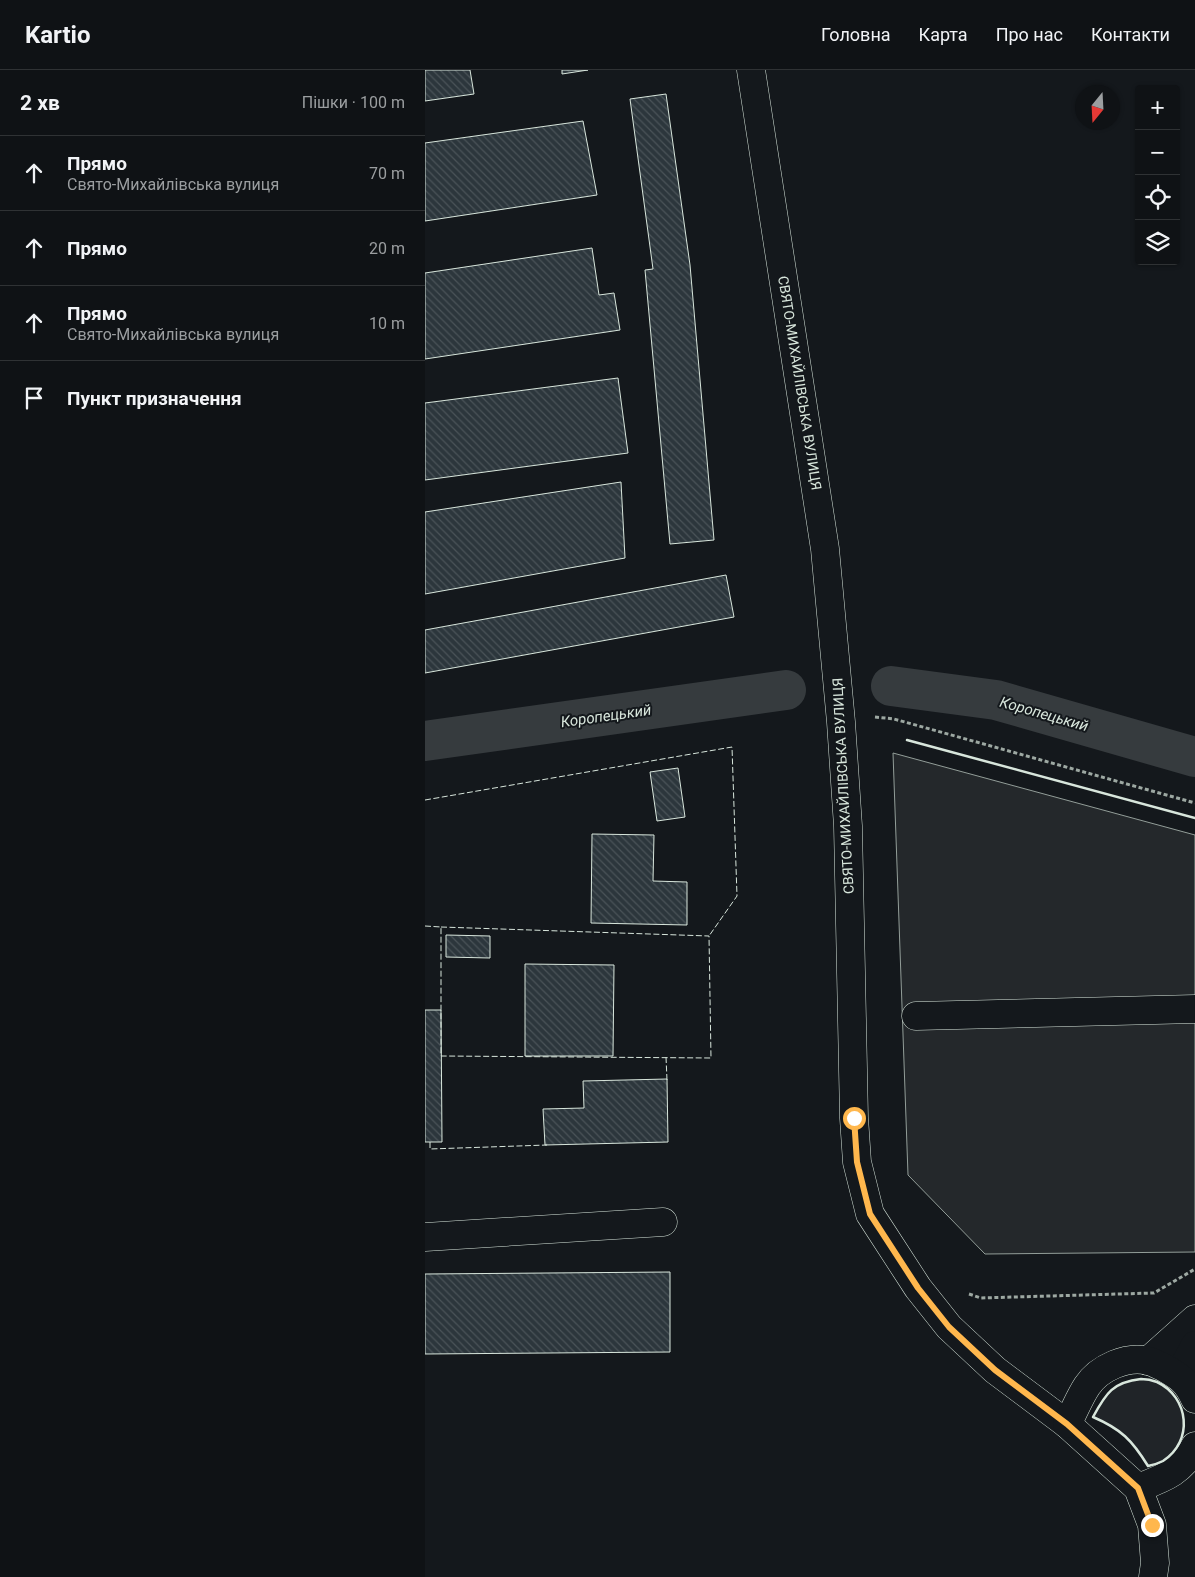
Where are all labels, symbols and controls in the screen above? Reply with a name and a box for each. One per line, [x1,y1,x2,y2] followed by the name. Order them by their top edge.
[25,21,91,49] text: Kartio
[821,24,891,45] text: Головна
[919,24,968,45] text: Карта
[996,24,1063,45] text: Про нас
[1091,24,1170,45] text: Контакти
[1075,85,1120,130] north arrow
[1135,85,1180,265] map controls
[1135,85,1180,130] button: +
[20,91,60,115] text: 2 хв
[302,93,405,112] text: Пішки · 100 m
[1135,130,1180,175] button: −
[67,152,127,175] text: Прямо
[20,159,48,187] icon: ahead
[369,164,405,183] text: 70 m
[67,175,279,194] text: Свято-Михайлівська вулиця
[1135,175,1180,220] button: locate
[1135,220,1180,265] button: layers
[20,234,48,262] icon: ahead
[67,237,127,260] text: Прямо
[369,239,405,258] text: 20 m
[775,275,825,491] street label: СВЯТО-МИХАЙЛІВСЬКА ВУЛИЦЯ
[67,302,127,325] text: Прямо
[20,309,48,337] icon: ahead
[369,314,405,333] text: 10 m
[67,325,279,344] text: Свято-Михайлівська вулиця
[20,384,48,412] icon: arrive
[67,387,242,410] text: Пункт призначення
[829,677,857,895] street label: СВЯТО-МИХАЙЛІВСЬКА ВУЛИЦЯ
[998,693,1090,735] water label: Коропецький
[560,701,652,731] water label: Коропецький
[843,1107,866,1130] route start
[1141,1514,1164,1537] route end

